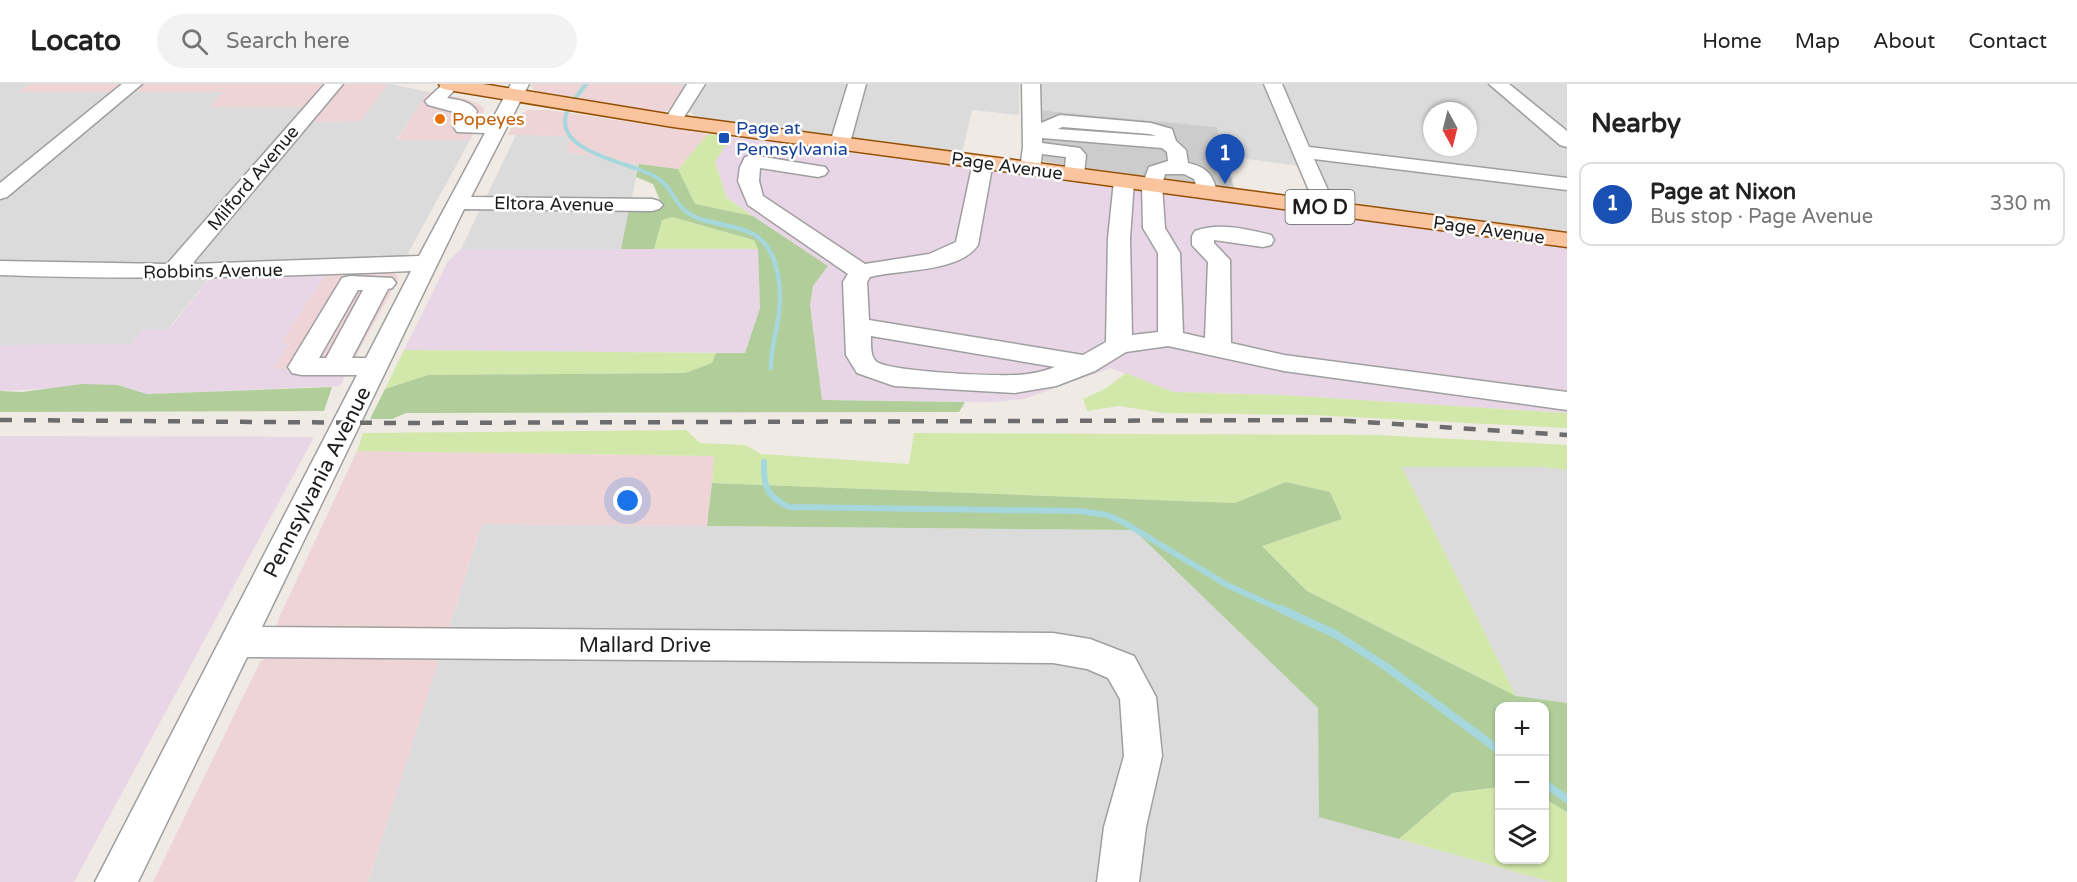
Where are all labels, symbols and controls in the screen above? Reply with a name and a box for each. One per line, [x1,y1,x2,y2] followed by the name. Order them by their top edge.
[157,14,577,68] search box
[30,24,121,58] text: Locato
[178,25,211,58] icon: search
[226,28,350,54] text: Search here
[1702,29,1762,54] text: Home
[1795,29,1840,54] text: Map
[1873,29,1935,54] text: About
[1968,29,2047,54] text: Contact
[1423,102,1477,156] north arrow
[452,108,525,130] place label: Popeyes
[1591,108,1681,139] text: Nearby
[433,112,447,126] marker: Popeyes
[736,117,848,160] place label: Page at Pennsylvania
[203,121,303,235] street label: Milford Avenue
[717,131,731,145] marker: Page at Pennsylvania
[1206,135,1244,184] pin: 1
[950,147,1064,185] street label: Page Avenue
[1650,179,1796,205] text: Page at Nixon
[1286,190,1354,224] road number: MO D
[494,192,614,216] street label: Eltora Avenue
[1606,192,1619,216] text: 1
[1990,192,2051,216] text: 330 m
[1650,205,1873,229] text: Bus stop · Page Avenue
[1432,211,1546,249] street label: Page Avenue
[143,259,283,283] street label: Robbins Avenue
[258,382,377,582] street label: Pennsylvania Avenue
[613,486,642,515] your location
[579,633,711,658] street label: Mallard Drive
[1495,702,1549,864] map controls
[1495,702,1549,756] button: +
[1495,756,1549,810] button: −
[1495,810,1549,864] button: layers

